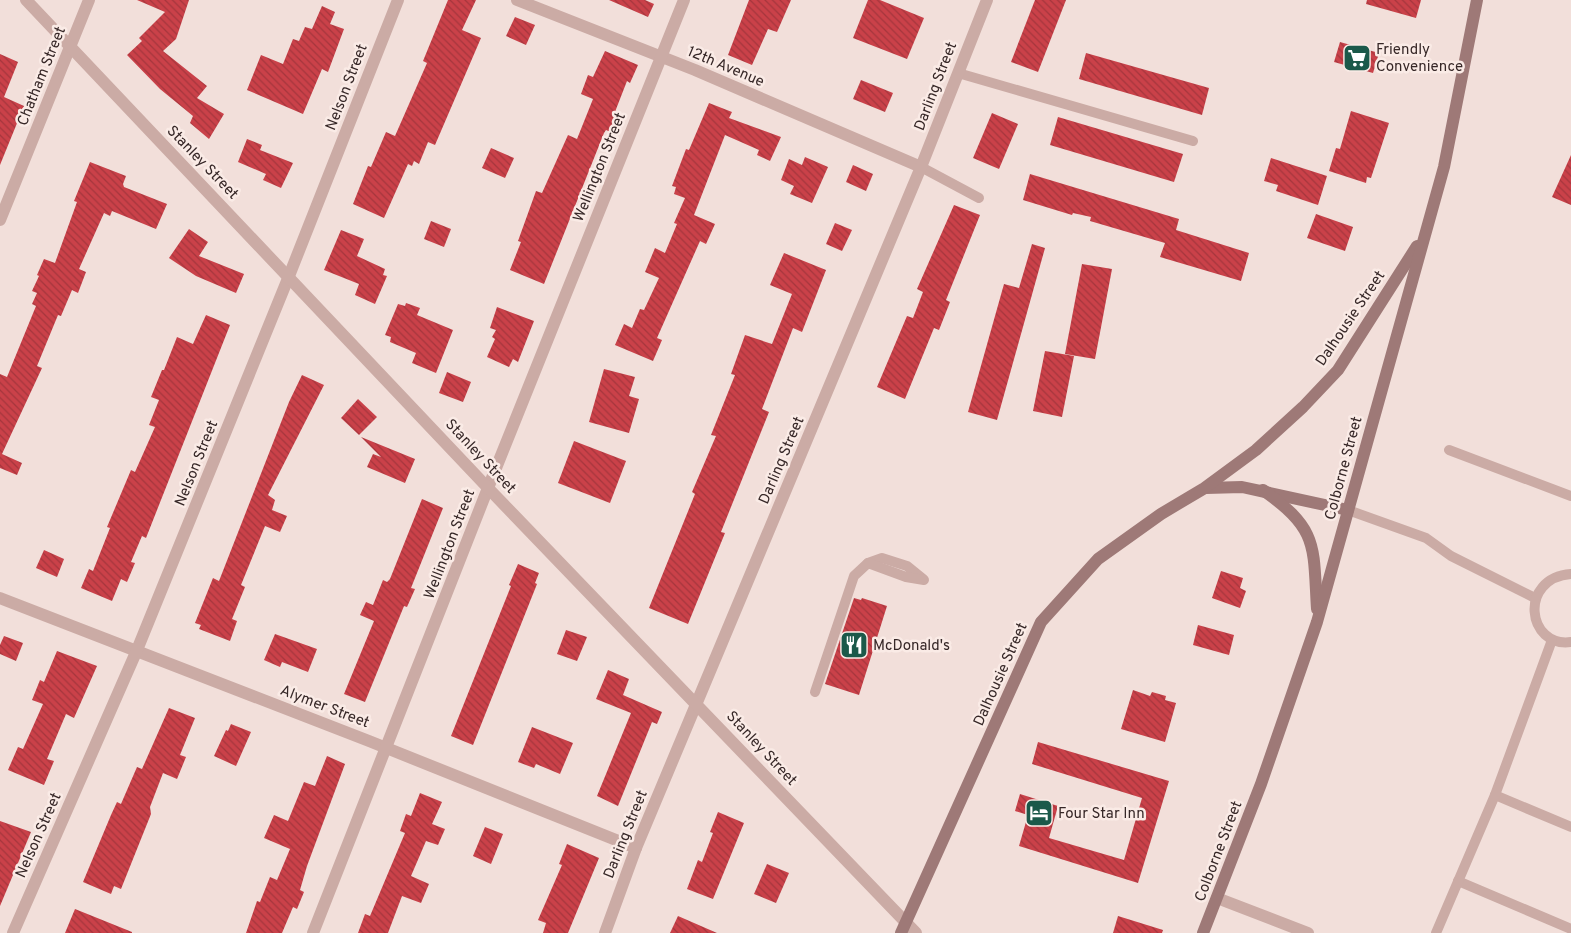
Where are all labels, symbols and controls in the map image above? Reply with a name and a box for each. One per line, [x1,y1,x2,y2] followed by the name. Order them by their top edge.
[14,24,71,129] street label: Chatham Street
[911,39,962,134] street label: Darling Street
[1376,41,1463,77] place label: Friendly Convenience
[322,42,373,133] street label: Nelson Street
[684,43,767,92] street label: 12th Avenue
[1342,43,1372,73] supermarket icon: Friendly Convenience
[570,110,631,225] street label: Wellington Street
[162,122,242,204] street label: Stanley Street
[1312,268,1390,370] street label: Dalhousie Street
[755,414,809,507] street label: Darling Street
[1322,415,1367,522] street label: Colborne Street
[440,416,519,498] street label: Stanley Street
[172,418,223,509] street label: Nelson Street
[421,487,480,602] street label: Wellington Street
[970,620,1033,729] street label: Dalhousie Street
[839,630,869,660] restaurant icon: McDonald's
[873,637,950,656] place label: McDonald's
[277,682,372,733] street label: Alymer Street
[721,708,800,790] street label: Stanley Street
[600,788,653,881] street label: Darling Street
[12,790,67,881] street label: Nelson Street
[1024,798,1054,828] hotel icon: Four Star Inn
[1191,798,1247,905] street label: Colborne Street
[1058,805,1145,824] place label: Four Star Inn

